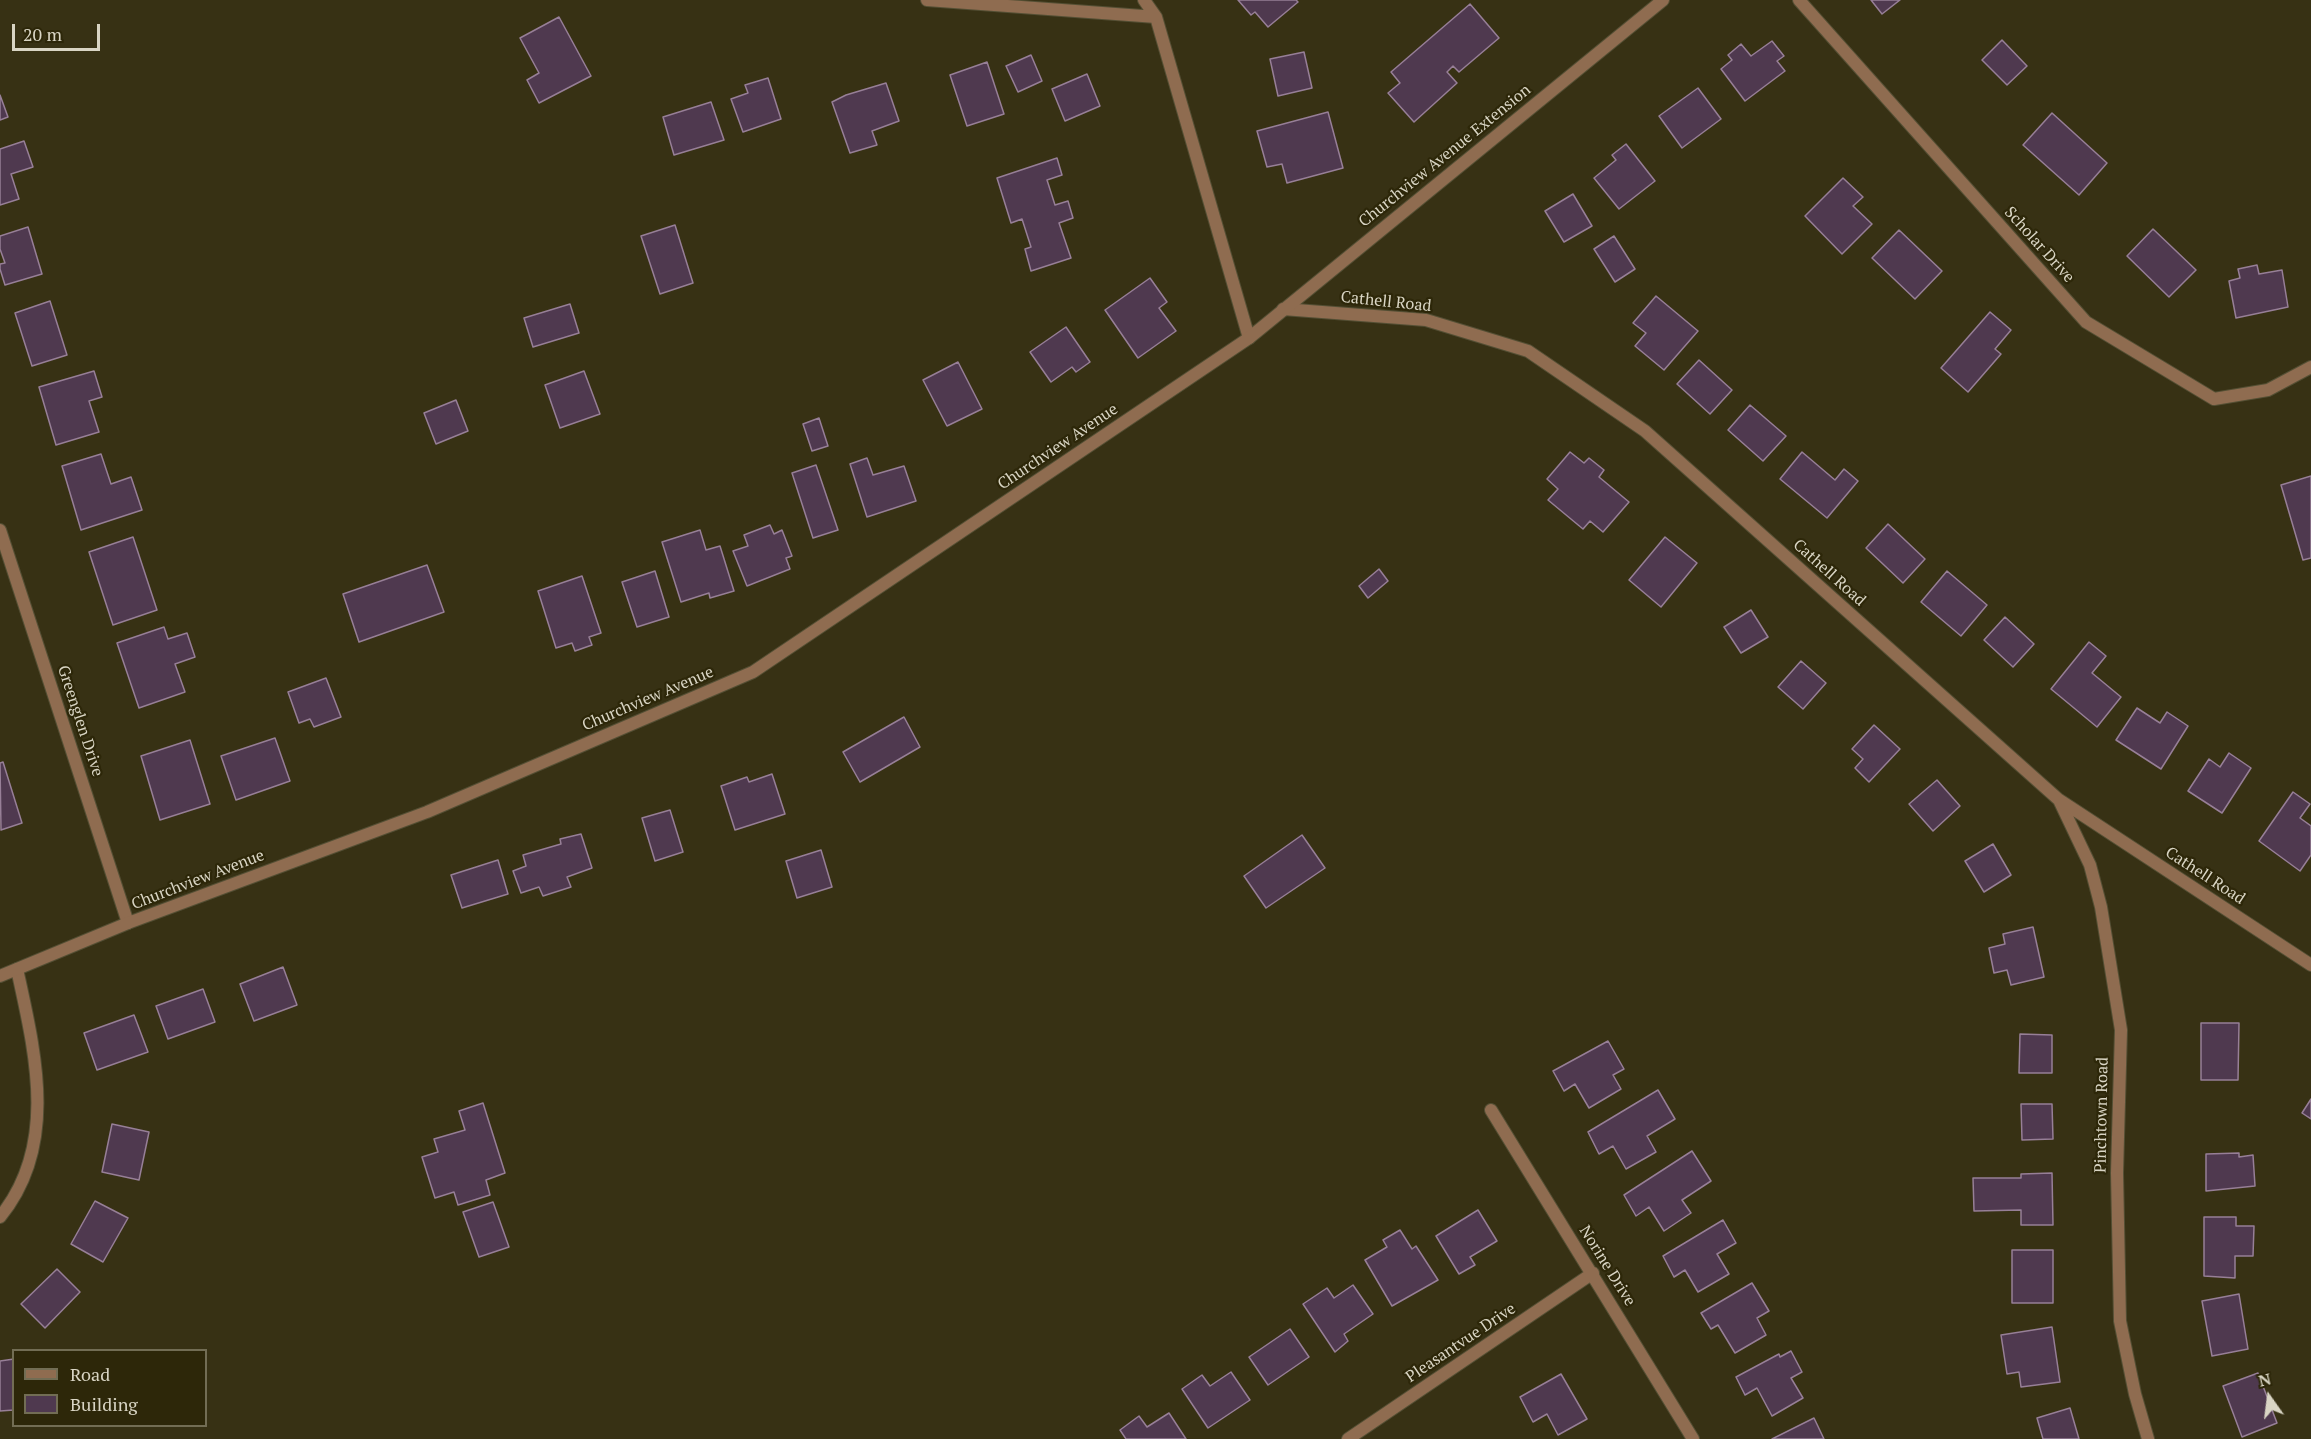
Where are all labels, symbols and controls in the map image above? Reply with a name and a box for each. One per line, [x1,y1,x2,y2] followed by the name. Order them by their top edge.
[15,12,104,50] scale bar
[23,22,62,46] text: 20 m
[1355,81,1535,231] street label: Churchview Avenue Extension
[2000,203,2078,287] street label: Scholar Drive
[1340,288,1432,316] street label: Cathell Road
[994,400,1122,494] street label: Churchview Avenue
[1789,535,1869,611] street label: Cathell Road
[53,663,107,779] street label: Greenglen Drive
[579,663,717,735] street label: Churchview Avenue
[2162,843,2248,909] street label: Cathell Road
[129,846,267,914] street label: Churchview Avenue
[2091,1057,2113,1173] street label: Pinchtown Road
[1575,1222,1639,1310] street label: Norine Drive
[1402,1299,1520,1387] street label: Pleasantvue Drive
[12,1349,207,1427] legend
[70,1362,110,1386] text: Road
[2239,1367,2299,1427] north arrow
[2256,1367,2273,1392] text: N
[70,1392,138,1416] text: Building

